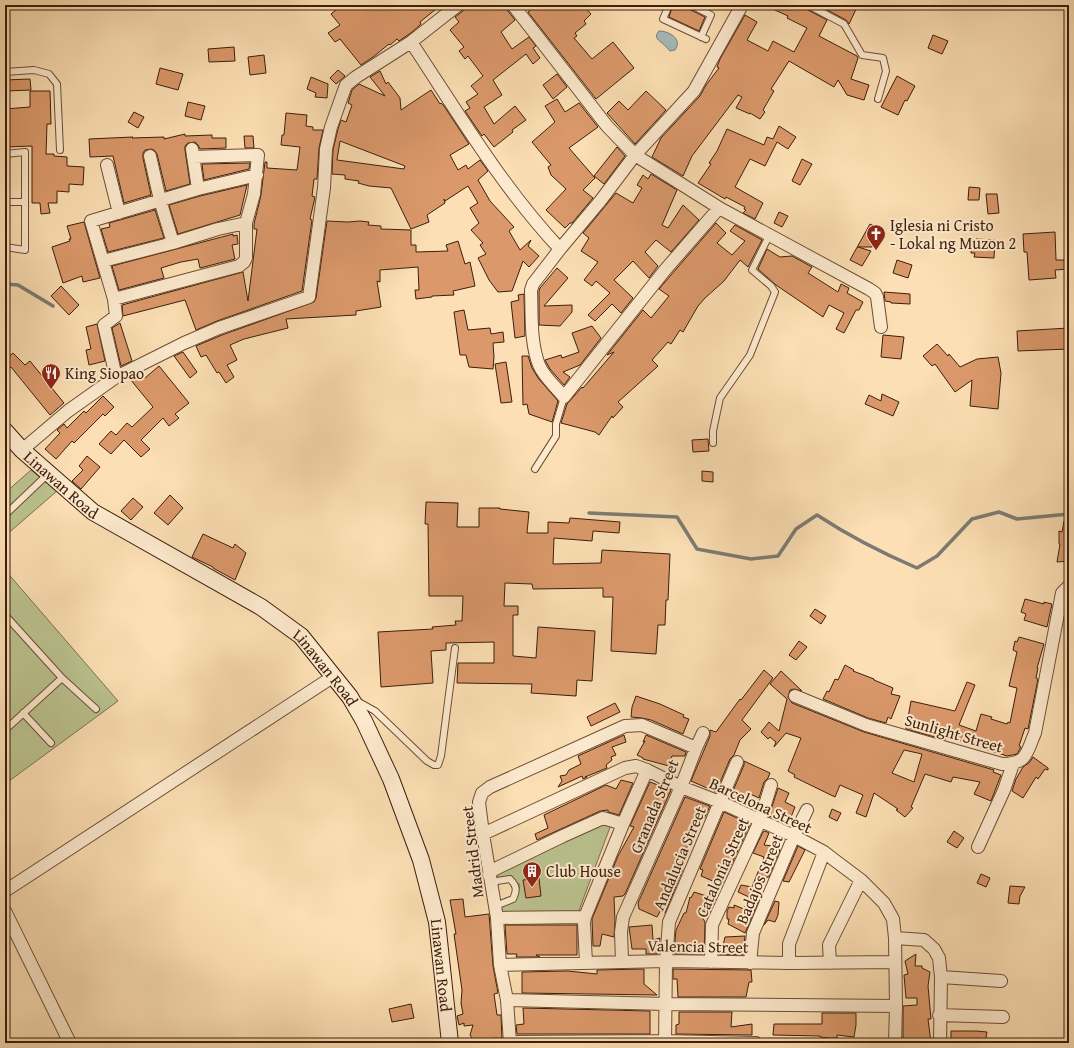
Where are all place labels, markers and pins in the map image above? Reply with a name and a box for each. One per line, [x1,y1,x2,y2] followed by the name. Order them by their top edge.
[890,213,1016,255] place label: Iglesia ni Cristo - Lokal ng Muzon 2
[865,223,887,251] church icon: Iglesia ni Cristo - Lokal ng Muzon 2
[65,361,144,385] place label: King Siopao
[40,362,62,390] restaurant icon: King Siopao
[546,859,621,883] place label: Club House
[521,860,543,888] building icon: Club House

